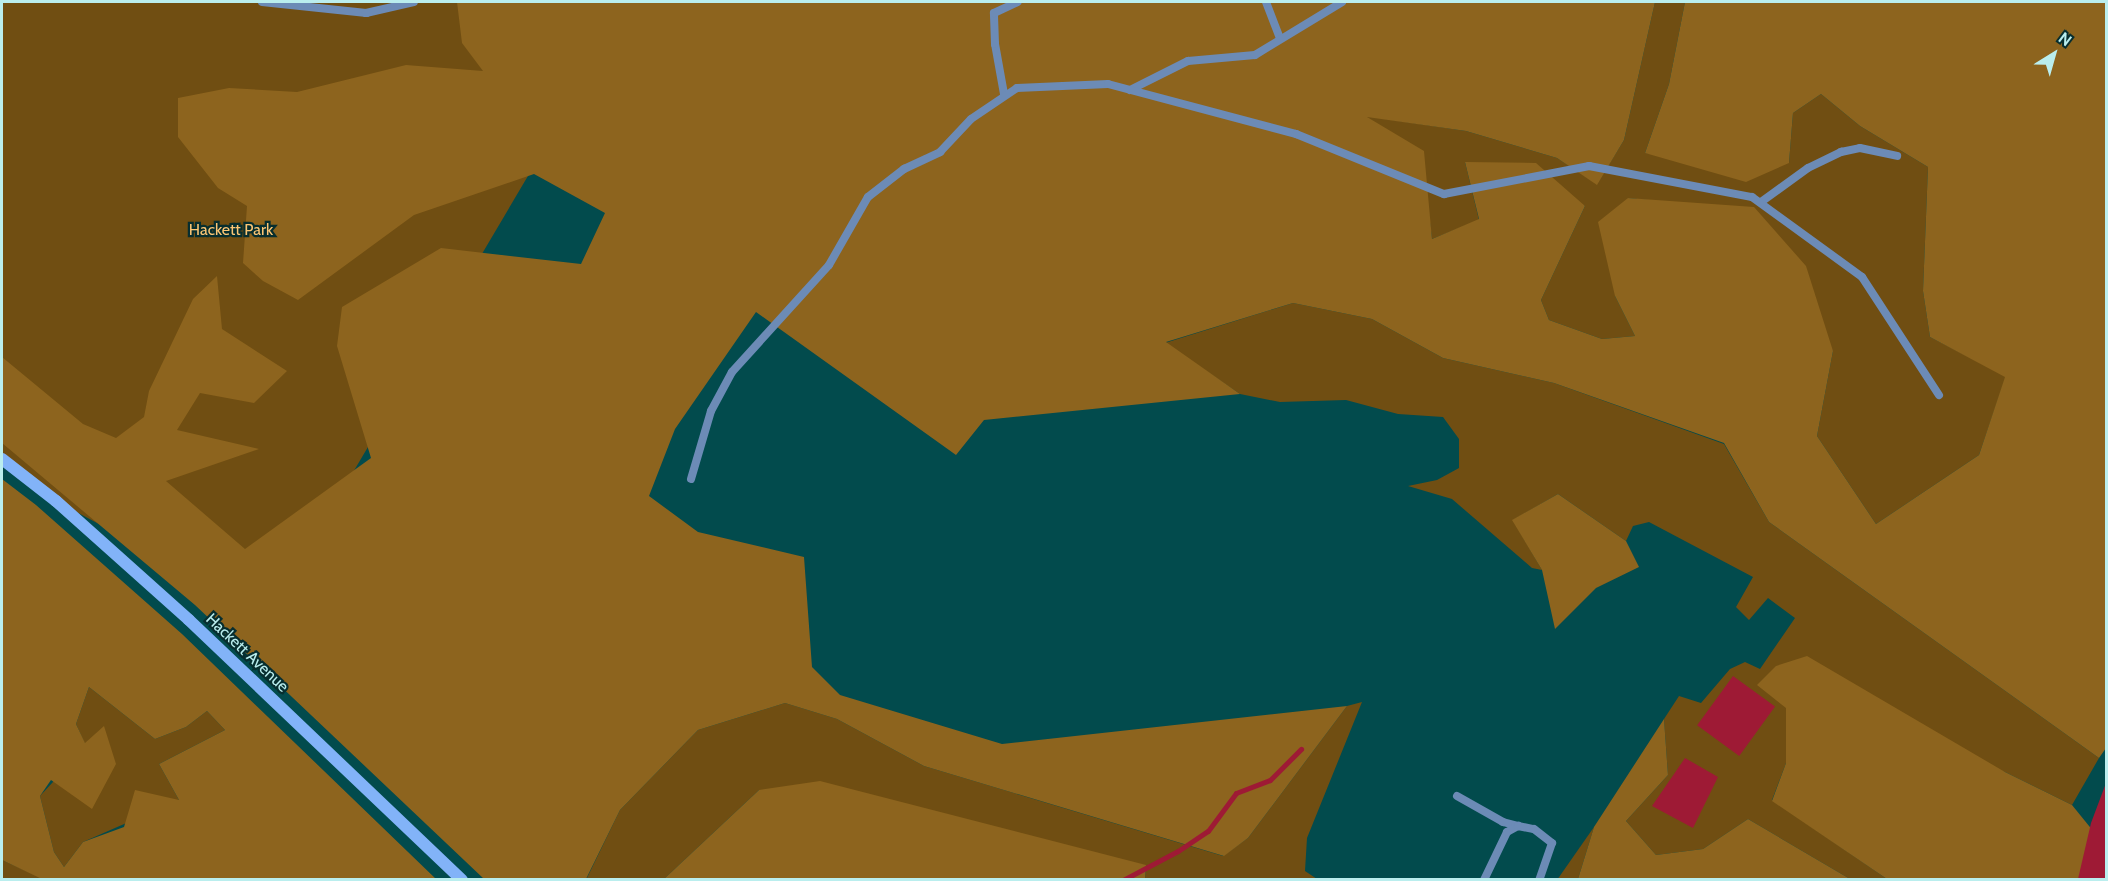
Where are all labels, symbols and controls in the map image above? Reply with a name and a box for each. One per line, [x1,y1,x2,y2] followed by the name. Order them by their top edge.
[2024,24,2084,84] north arrow
[2055,28,2075,50] text: N
[189,220,273,240] park label: Hackett Park
[202,610,292,696] street label: Hackett Avenue

